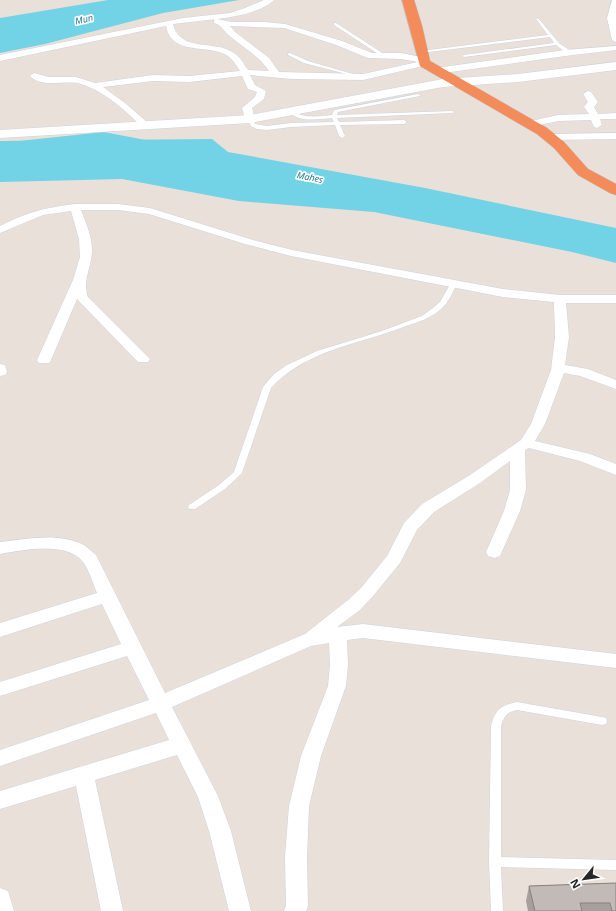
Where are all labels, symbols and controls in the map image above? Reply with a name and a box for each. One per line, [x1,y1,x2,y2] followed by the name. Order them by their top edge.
[74,11,94,27] water label: Mun
[296,168,324,186] water label: Mahes
[564,859,604,899] north arrow
[566,877,584,892] text: N

